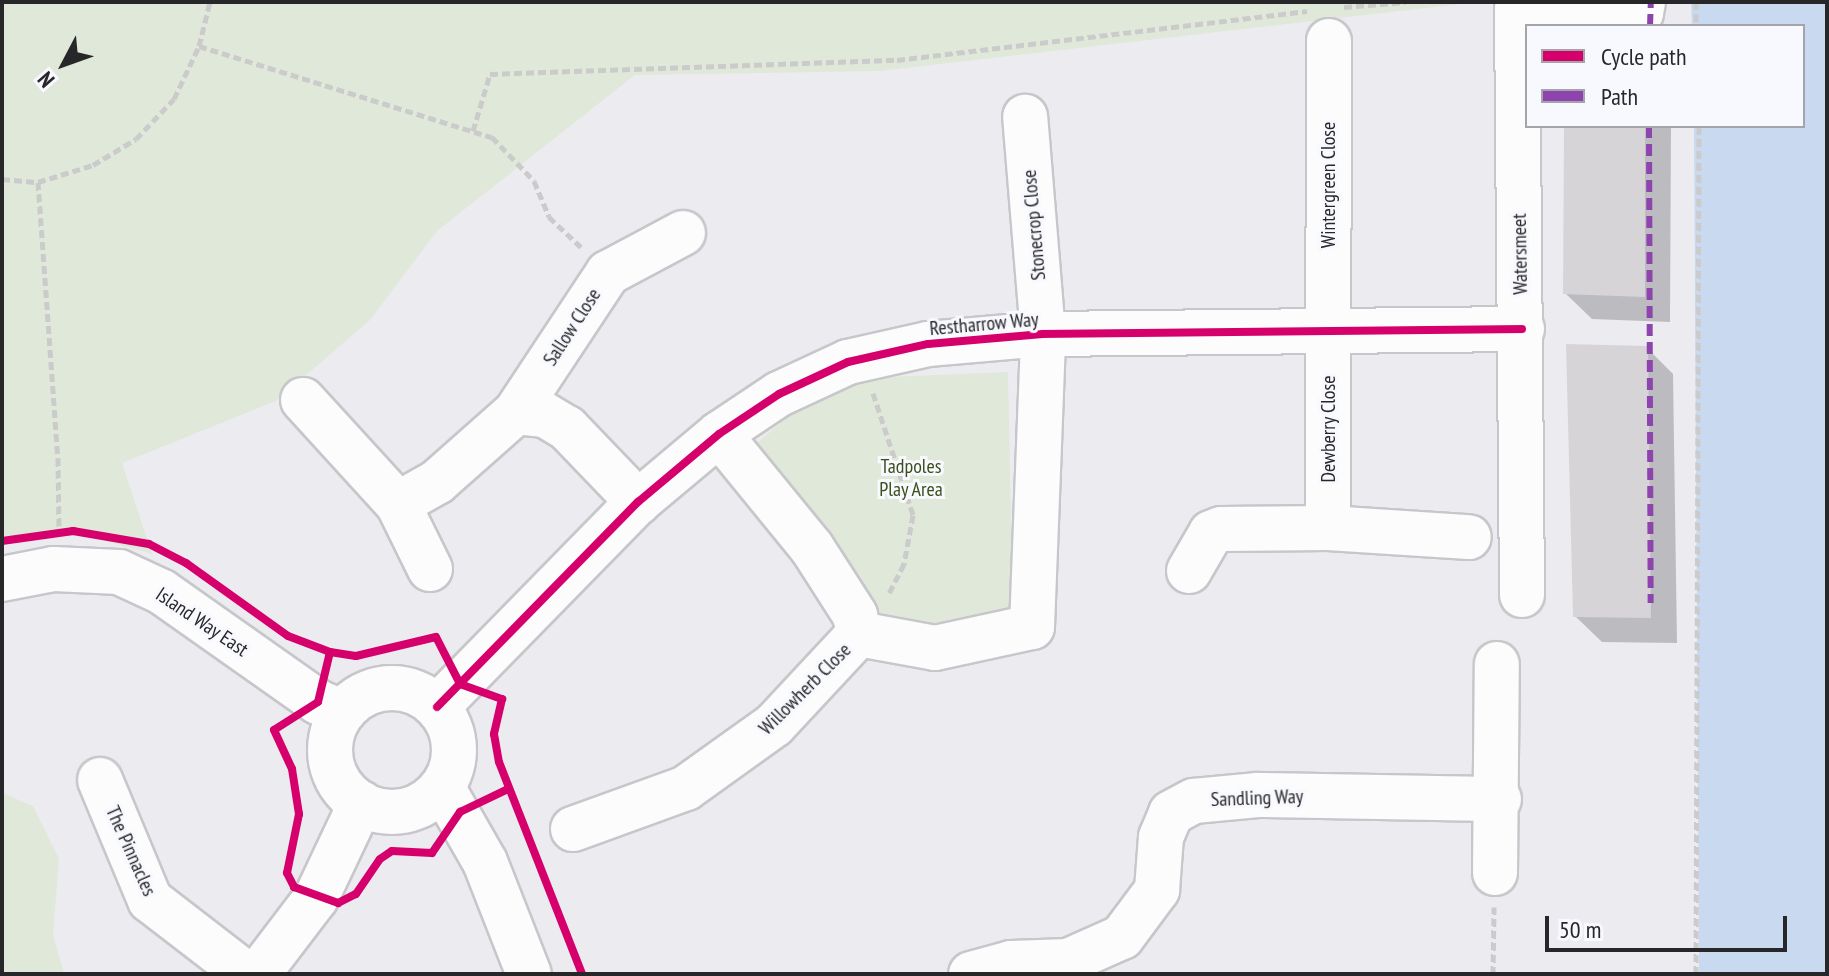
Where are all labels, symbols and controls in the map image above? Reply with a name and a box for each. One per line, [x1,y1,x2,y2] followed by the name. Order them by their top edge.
[24,24,104,104] north arrow
[1525,24,1805,128] legend
[1601,41,1687,72] text: Cycle path
[31,66,60,93] text: N
[1601,81,1638,112] text: Path
[1316,122,1340,248] street label: Wintergreen Close
[1017,169,1051,281] street label: Stonecrop Close
[1507,213,1533,295] street label: Watersmeet
[538,284,606,370] street label: Sallow Close
[928,307,1040,341] street label: Restharrow Way
[1316,375,1340,483] street label: Dewberry Close
[879,454,943,501] park label: Tadpoles Play Area
[151,582,253,662] street label: Island Way East
[754,638,856,740] street label: Willowherb Close
[1210,784,1304,812] street label: Sandling Way
[101,802,161,900] street label: The Pinnacles
[1549,900,1791,950] scale bar
[1559,914,1601,945] text: 50 m

